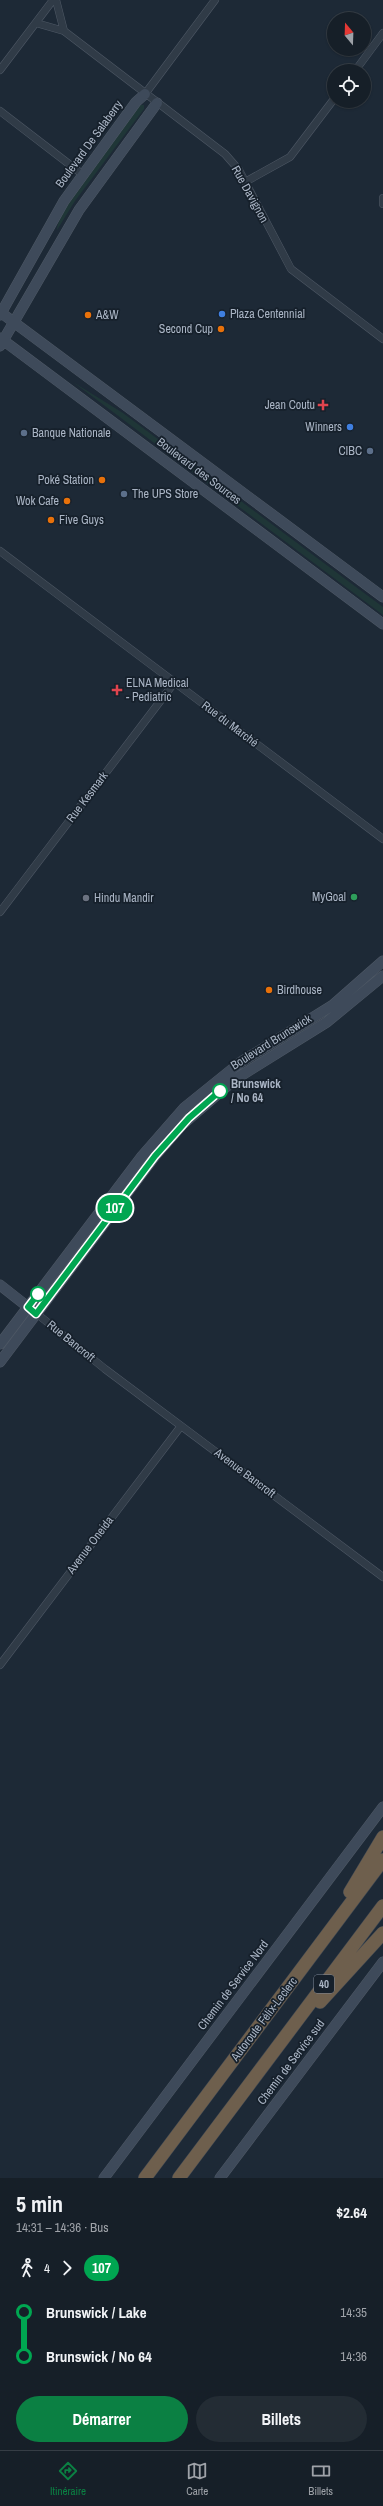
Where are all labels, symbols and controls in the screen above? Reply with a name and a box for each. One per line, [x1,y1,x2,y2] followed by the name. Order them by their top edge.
[327,12,371,56] north arrow
[327,12,371,108] map controls
[327,64,371,108] button: locate
[52,97,126,191] street label: Boulevard De Salaberry
[228,163,272,225] street label: Rue Davignon
[230,306,305,322] place label: Plaza Centennial
[95,307,119,323] place label: A&W
[217,309,227,319] marker: Plaza Centennial
[83,310,93,320] marker: A&W
[159,321,213,337] place label: Second Cup
[216,324,226,334] marker: Second Cup
[265,397,315,413] place label: Jean Coutu
[318,400,328,410] marker: Jean Coutu
[305,419,342,435] place label: Winners
[345,422,355,432] marker: Winners
[32,425,111,441] place label: Banque Nationale
[19,428,29,438] marker: Banque Nationale
[154,434,244,508] street label: Boulevard des Sources
[338,443,362,459] place label: CIBC
[365,446,375,456] marker: CIBC
[38,472,94,488] place label: Poké Station
[97,475,107,485] marker: Poké Station
[132,486,198,502] place label: The UPS Store
[119,489,129,499] marker: The UPS Store
[16,493,59,509] place label: Wok Cafe
[62,496,72,506] marker: Wok Cafe
[59,512,104,528] place label: Five Guys
[46,515,56,525] marker: Five Guys
[126,675,188,705] place label: ELNA Medical - Pediatric
[111,684,123,696] marker: ELNA Medical - Pediatric
[198,697,262,751] street label: Rue du Marché
[63,768,111,826] street label: Rue Kesmark
[312,889,346,905] place label: MyGoal
[94,890,154,906] place label: Hindu Mandir
[349,892,359,902] marker: MyGoal
[81,893,91,903] marker: Hindu Mandir
[277,982,322,998] place label: Birdhouse
[264,985,274,995] marker: Birdhouse
[228,1011,314,1073] street label: Boulevard Brunswick
[231,1076,281,1106] place label: Brunswick / No 64
[212,1083,228,1099] marker: Brunswick / No 64
[92,1195,138,1221] line badge: 107
[105,1199,125,1217] text: 107
[30,1286,46,1302] unlabelled marker
[44,1317,99,1365] street label: Rue Bancroft
[210,1444,279,1501] street label: Avenue Bancroft
[62,1513,117,1578] street label: Avenue Oneida
[194,1937,272,2033] street label: Chemin de Service Nord
[227,1974,301,2065] street label: Autoroute Félix-Leclerc
[314,1975,334,1993] road number: 40
[254,2016,328,2108] street label: Chemin de Service sud
[16,2189,63,2219] text: 5 min
[336,2202,367,2223] text: $2.64
[16,2219,108,2236] text: 14:31 – 14:36 · Bus
[16,2257,38,2279] icon: walk
[56,2257,78,2279] icon: forward
[92,2259,111,2277] text: 107
[44,2260,50,2277] text: 4
[46,2302,147,2323] text: Brunswick / Lake
[340,2304,367,2321] text: 14:35
[46,2346,152,2367] text: Brunswick / No 64
[340,2348,367,2365] text: 14:36
[16,2396,188,2442] button: Démarrer
[196,2396,367,2442] button: Billets
[50,2460,86,2498] tab: Itinéraire
[186,2460,208,2498] tab: Carte
[308,2460,333,2498] tab: Billets

